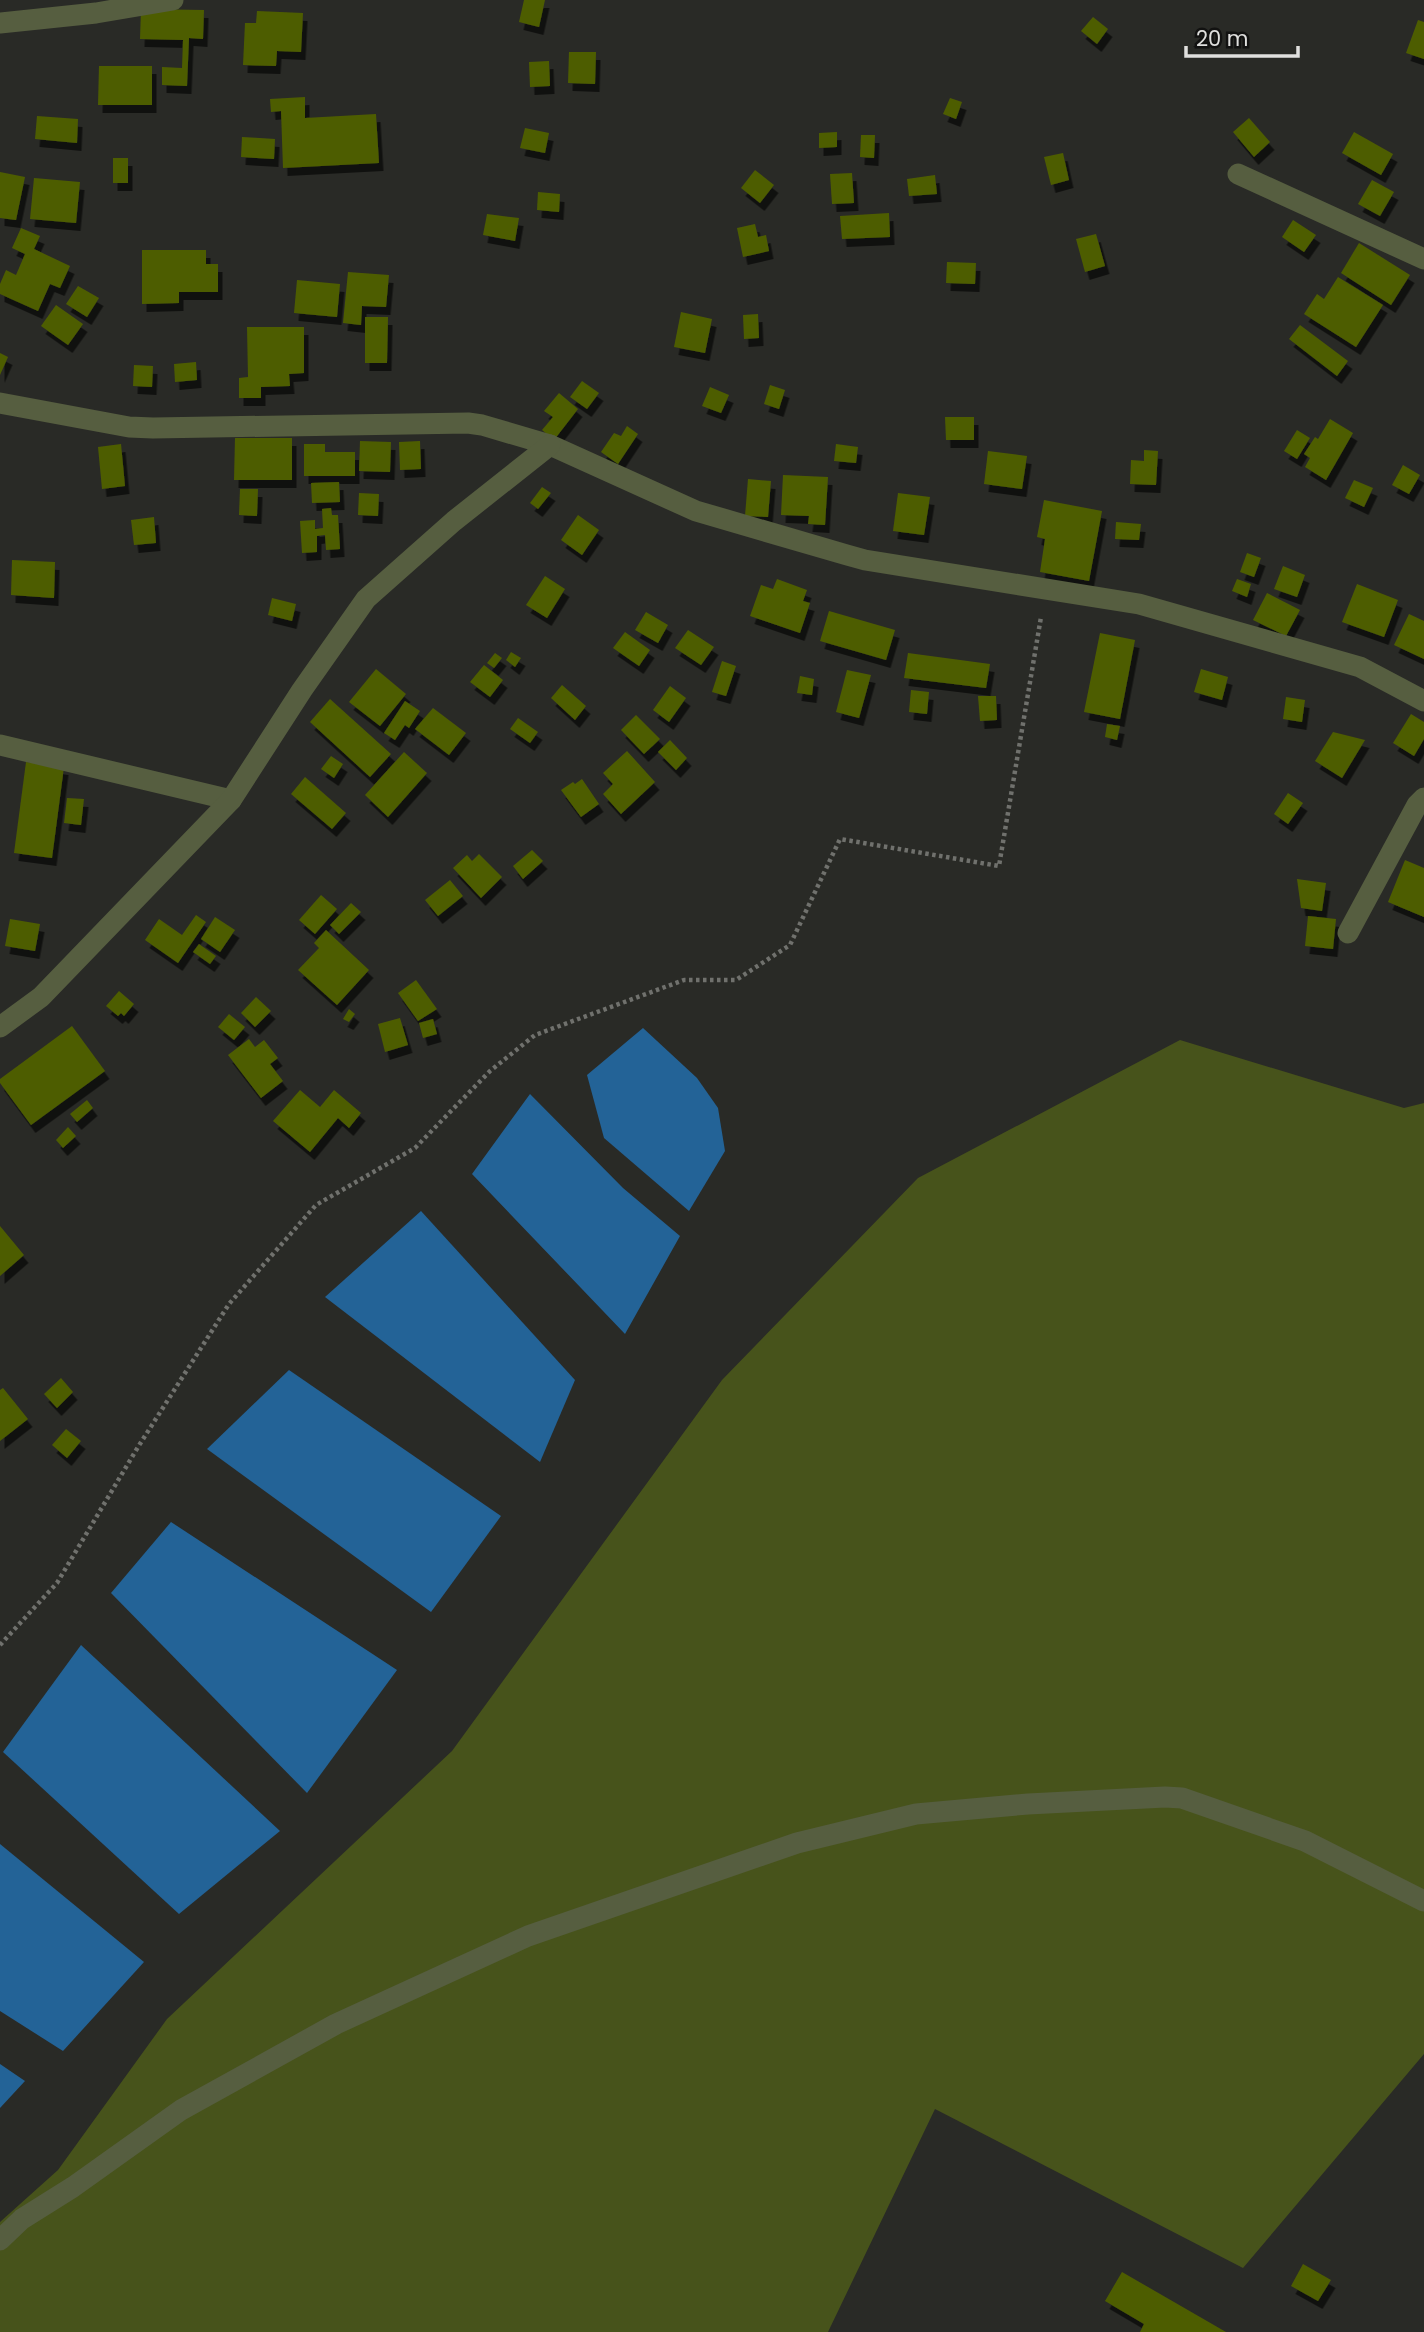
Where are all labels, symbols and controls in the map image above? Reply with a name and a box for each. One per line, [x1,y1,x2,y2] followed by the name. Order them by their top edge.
[1186,14,1298,58] scale bar
[1196,24,1249,53] text: 20 m

